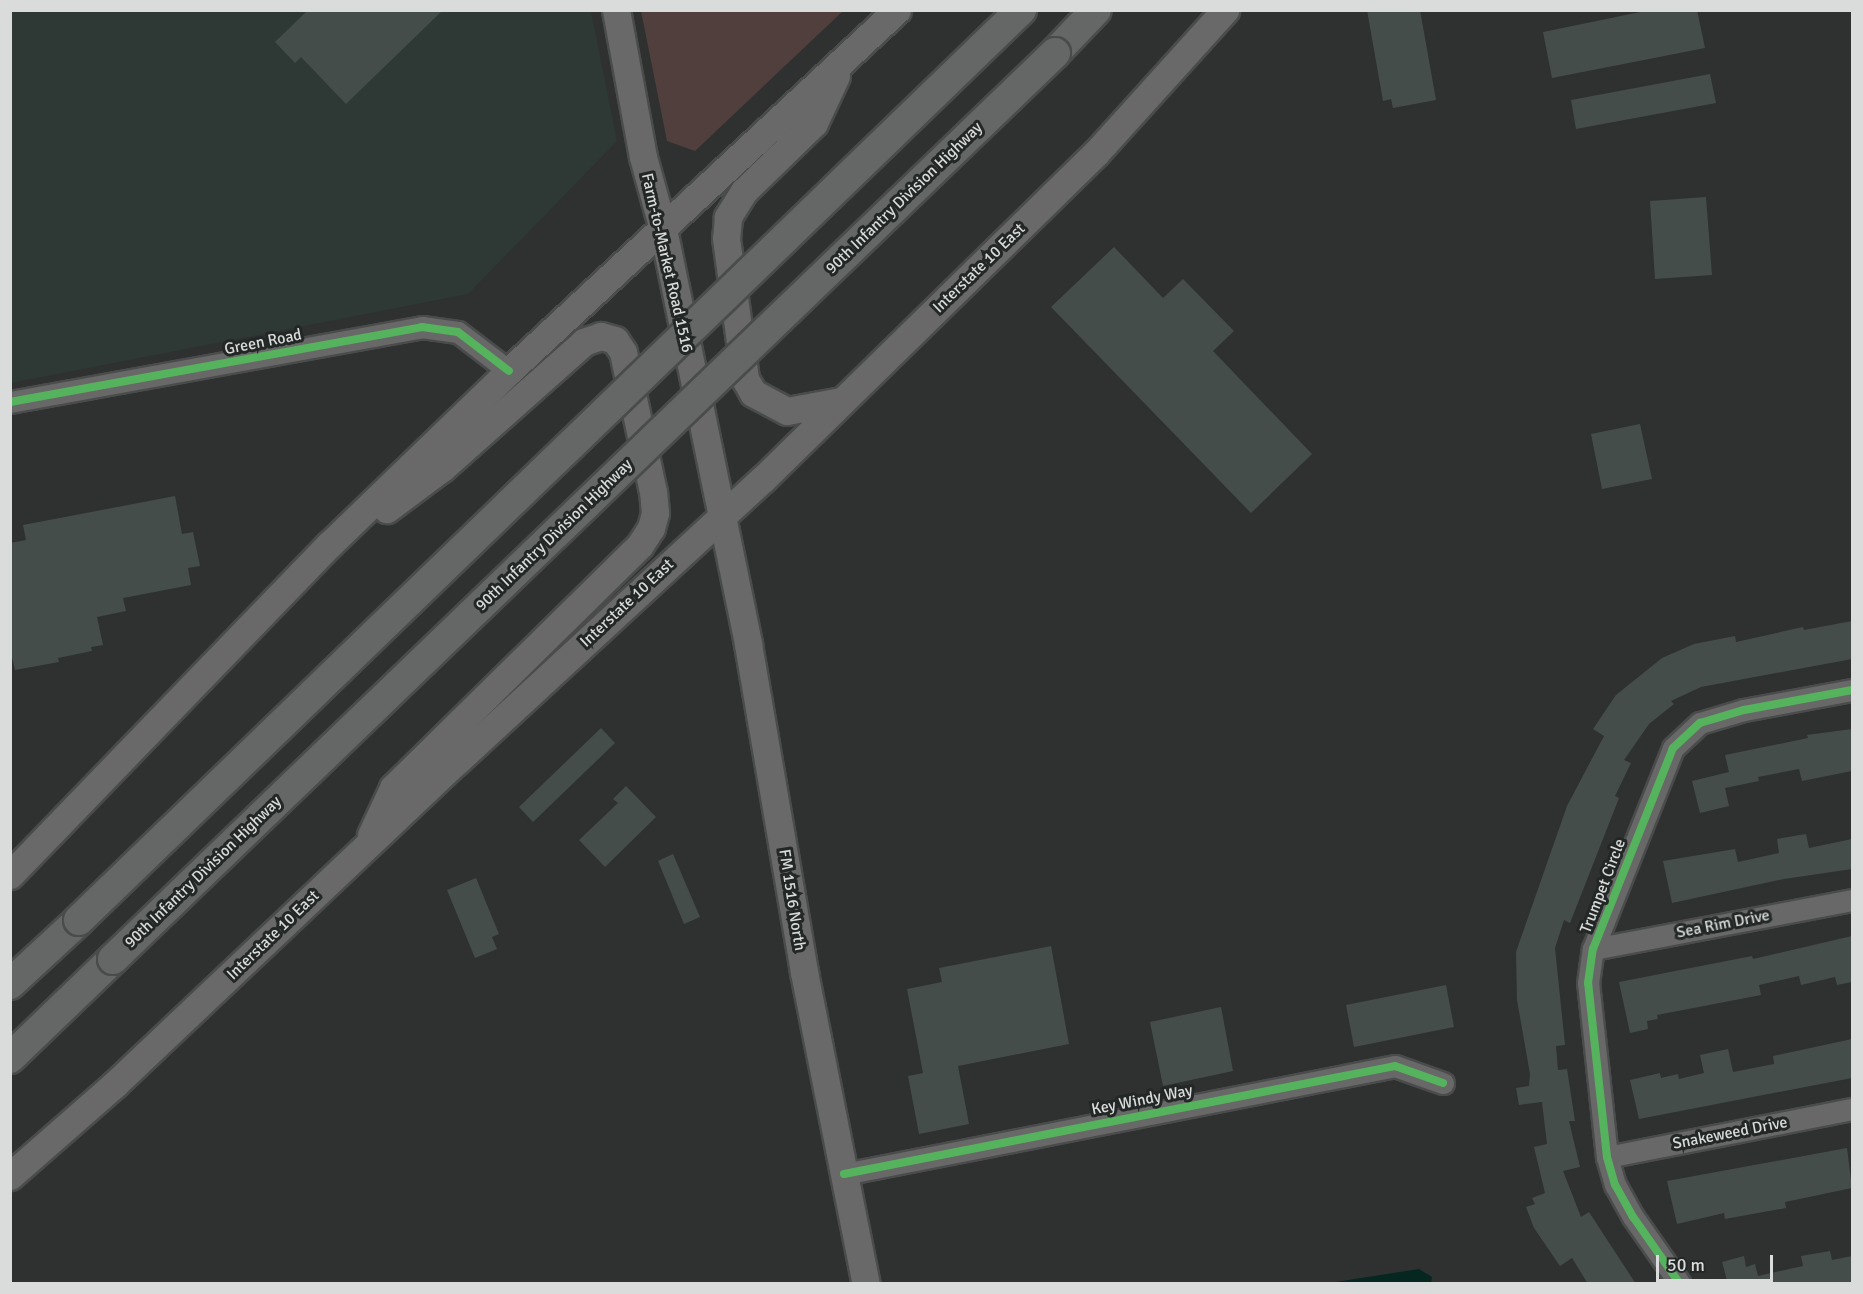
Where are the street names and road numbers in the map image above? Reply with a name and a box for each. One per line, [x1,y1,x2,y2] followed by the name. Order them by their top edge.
[822,118,986,278] street label: 90th Infantry Division Highway
[637,171,697,355] street label: Farm-to-Market Road 1516
[929,219,1029,317] street label: Interstate 10 East
[223,325,303,359] street label: Green Road
[472,455,636,615] street label: 90th Infantry Division Highway
[576,555,678,651] street label: Interstate 10 East
[121,792,285,952] street label: 90th Infantry Division Highway
[1576,836,1630,936] street label: Trumpet Circle
[774,848,810,952] street label: FM 1516 North
[223,886,323,984] street label: Interstate 10 East
[1675,906,1771,942] street label: Sea Rim Drive
[1090,1081,1194,1119] street label: Key Windy Way
[1671,1112,1789,1154] street label: Snakeweed Drive

